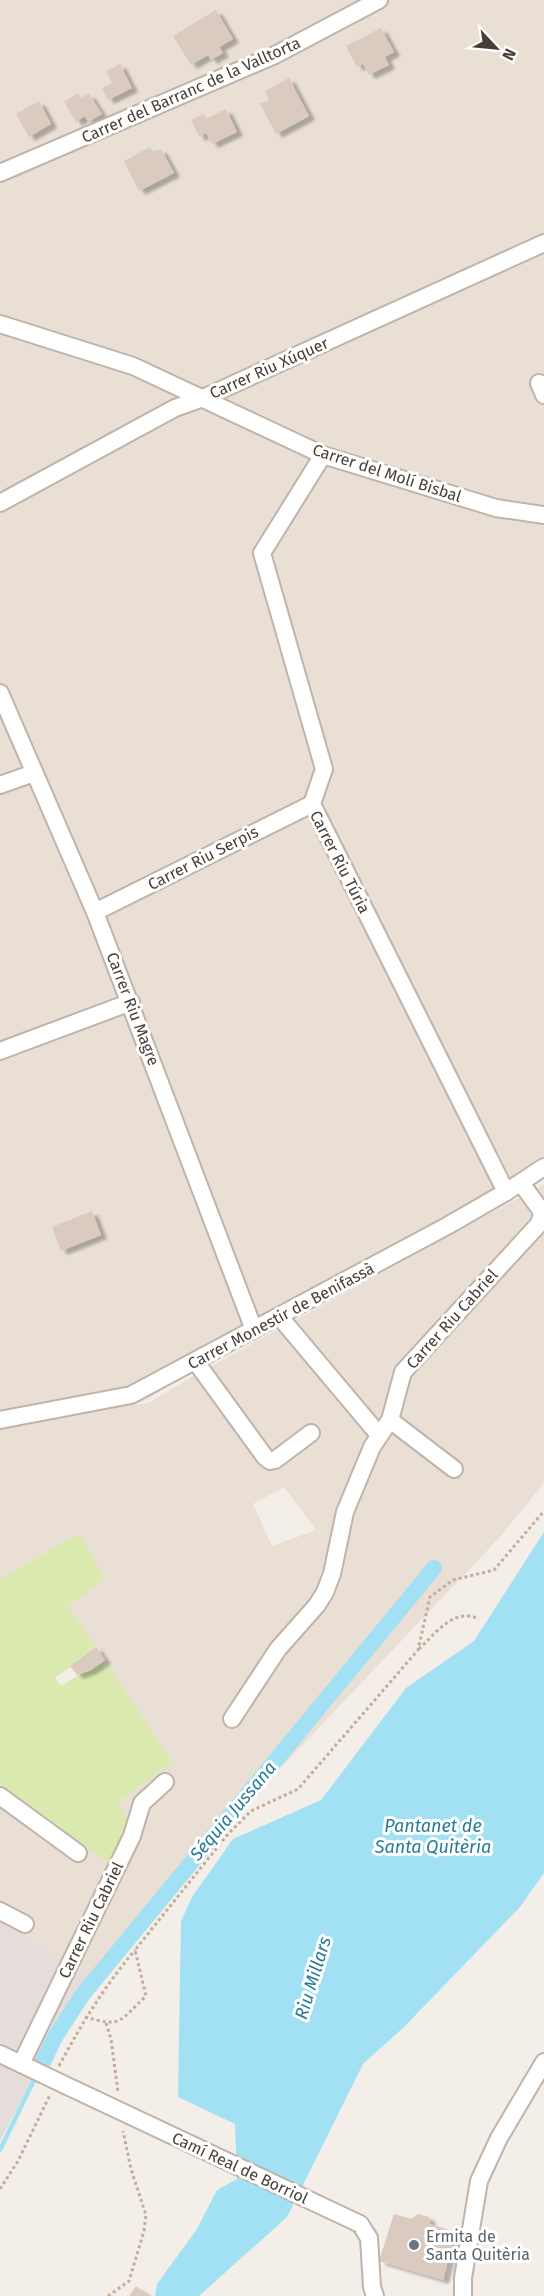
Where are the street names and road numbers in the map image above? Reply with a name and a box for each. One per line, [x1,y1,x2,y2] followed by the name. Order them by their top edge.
[79,33,303,147] street label: Carrer del Barranc de la Valltorta
[207,333,332,403] street label: Carrer Riu Xúquer
[310,440,464,506] street label: Carrer del Molí Bisbal
[306,808,374,916] street label: Carrer Riu Túria
[145,822,261,894] street label: Carrer Riu Serpis
[103,950,163,1068] street label: Carrer Riu Magre
[185,1259,377,1373] street label: Carrer Monestir de Benifassà
[402,1265,502,1373] street label: Carrer Riu Cabriel
[55,1858,128,1981] street label: Carrer Riu Cabriel
[169,2128,311,2208] street label: Camí Real de Borriol

